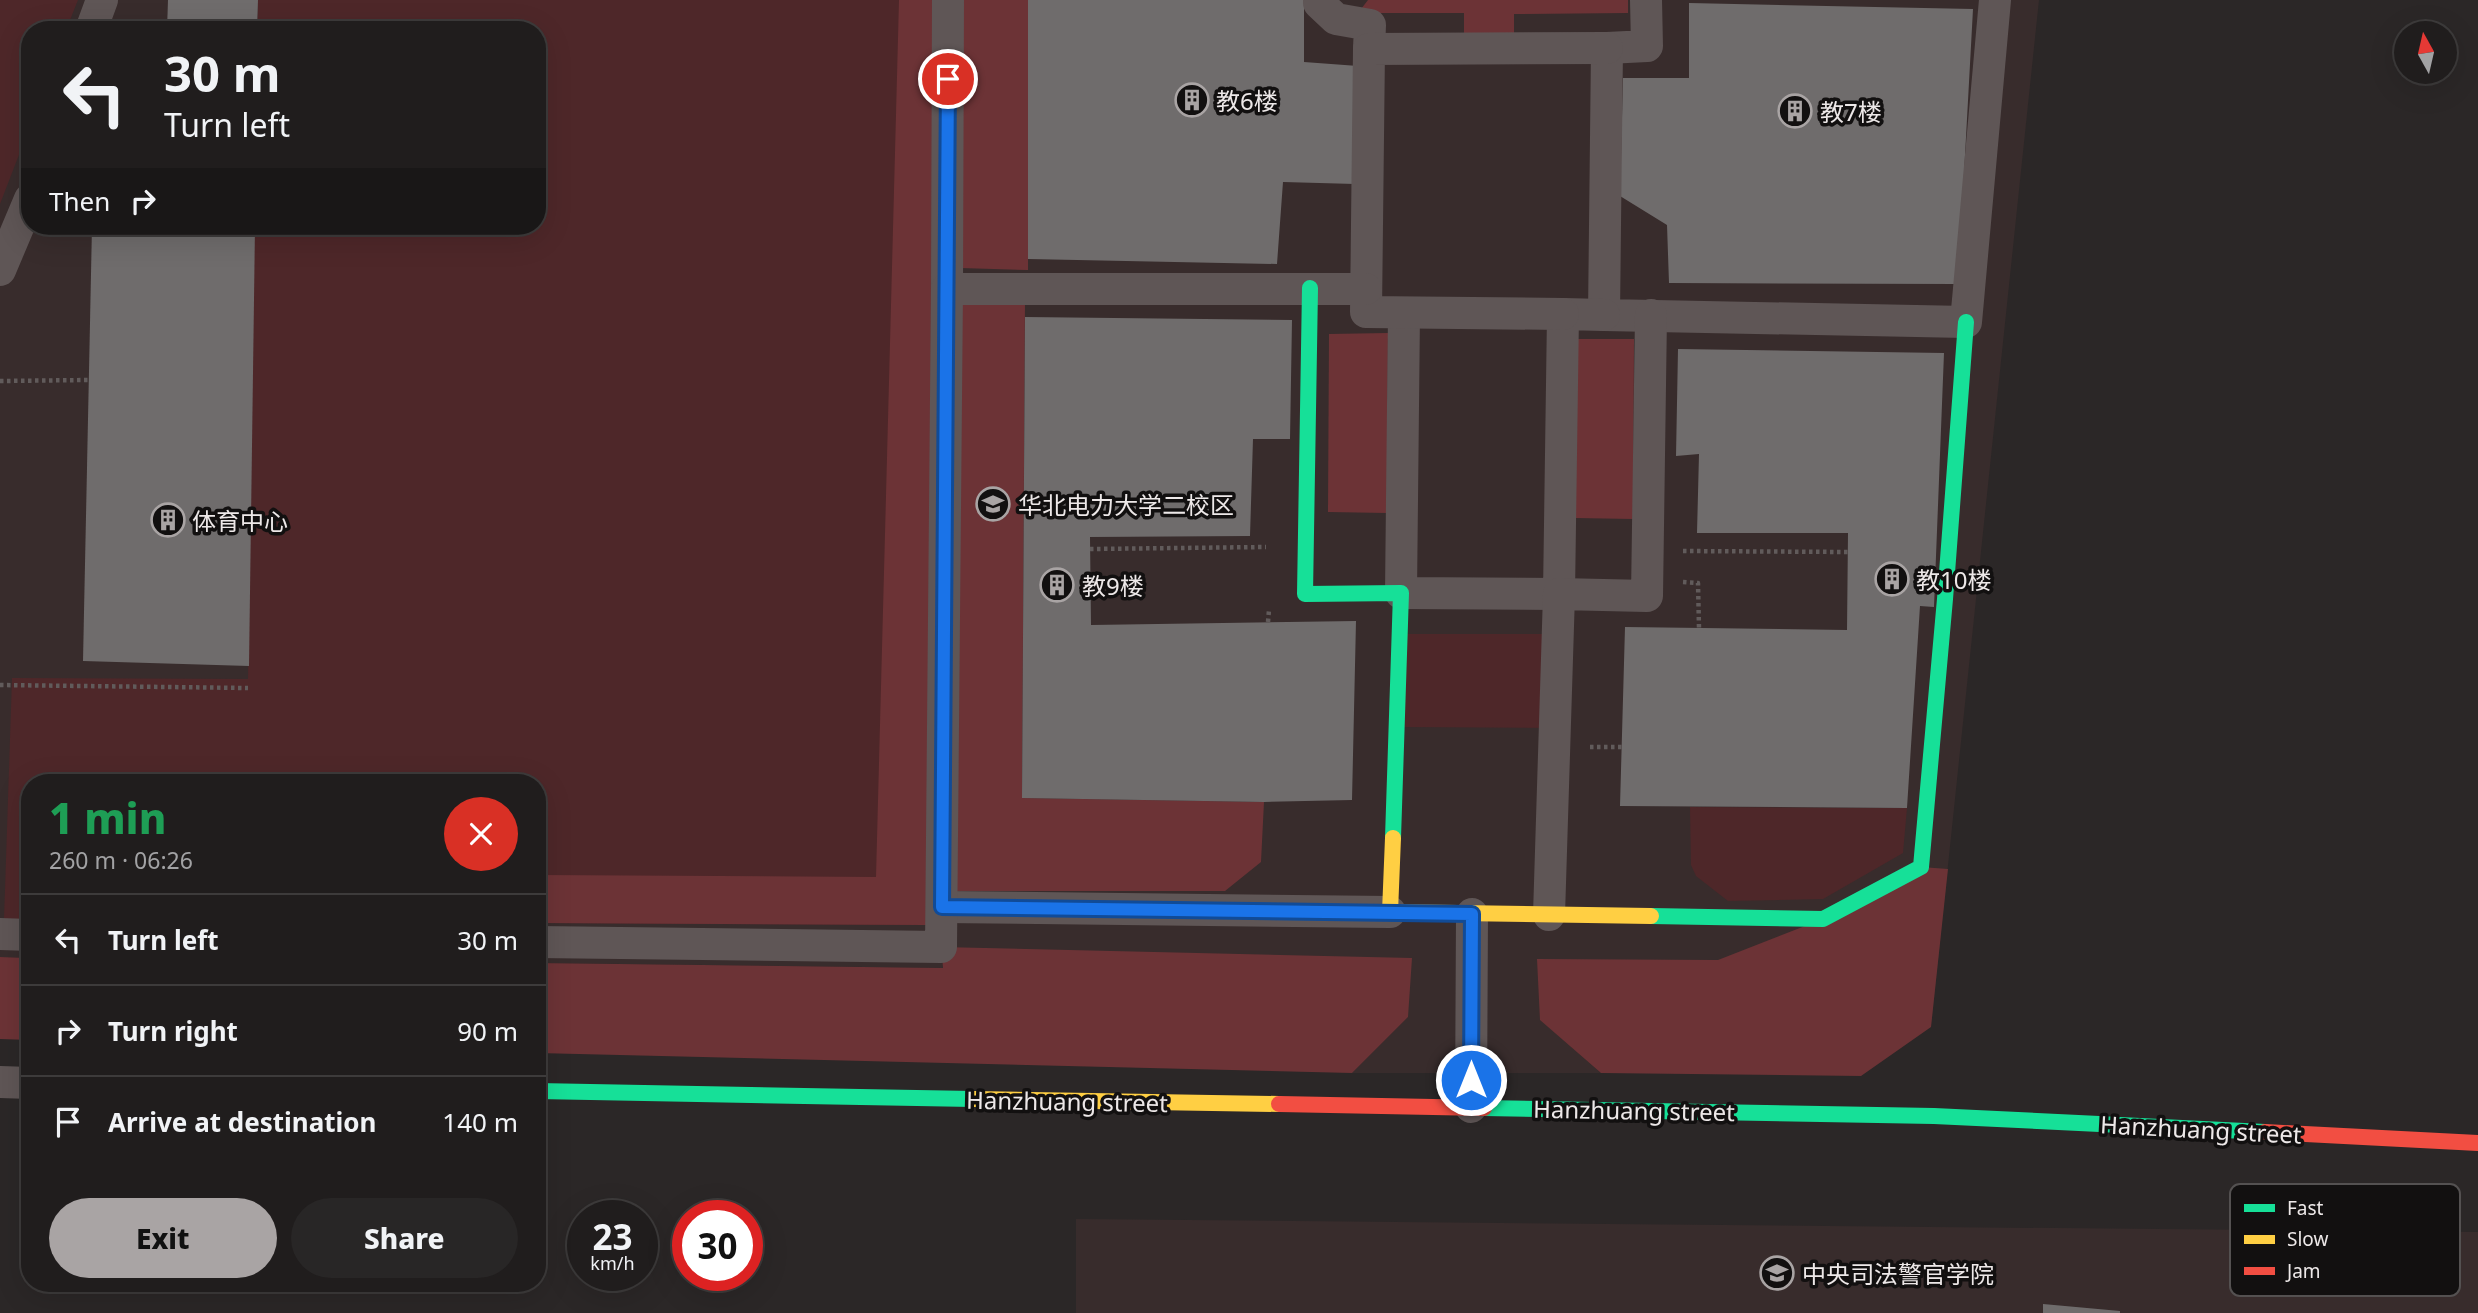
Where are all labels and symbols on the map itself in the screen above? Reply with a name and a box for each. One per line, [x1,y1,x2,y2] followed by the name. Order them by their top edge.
[2394,21,2457,84] north arrow
[918,49,978,109] pin
[1173,81,1211,119] building icon: 教6楼
[1216,84,1278,117] place label: 教6楼
[1776,92,1814,130] building icon: 教7楼
[1820,95,1882,128] place label: 教7楼
[974,485,1012,523] school or university icon: 华北电力大学二校区
[1018,488,1234,521] place label: 华北电力大学二校区
[149,501,187,539] building icon: 体育中心
[192,504,288,537] place label: 体育中心
[1873,560,1911,598] building icon: 教10楼
[1916,563,1991,596] place label: 教10楼
[1038,566,1076,604] building icon: 教9楼
[1082,569,1144,602] place label: 教9楼
[1434,1043,1508,1117] position arrow
[966,1083,1168,1119] street label: Hanzhuang street
[1533,1092,1735,1128] street label: Hanzhuang street
[2099,1107,2303,1151] street label: Hanzhuang street
[2230,1184,2460,1296] legend
[2287,1195,2324,1221] text: Fast
[672,1200,763,1291] speed limit sign: 30
[2287,1226,2328,1252] text: Slow
[1758,1254,1796,1292] school or university icon: 中央司法警官学院
[1802,1257,1994,1290] place label: 中央司法警官学院
[2285,1258,2321,1284] text: Jam

